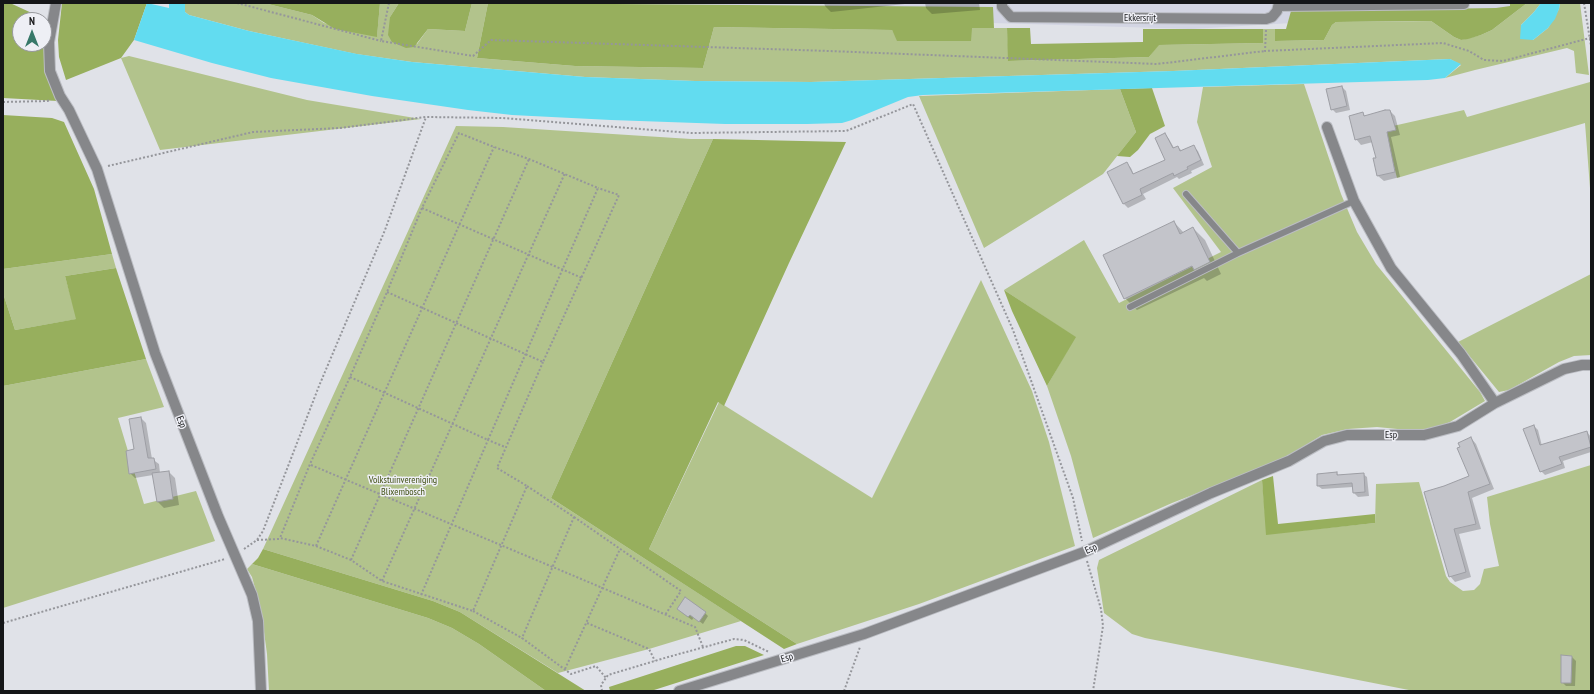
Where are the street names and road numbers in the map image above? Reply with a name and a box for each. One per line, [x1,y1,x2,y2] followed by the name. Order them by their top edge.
[1124,12,1156,24] street label: Ekkersrijt
[173,414,189,430] street label: Esp
[1385,429,1397,441] street label: Esp
[1083,541,1099,557] street label: Esp
[779,651,795,665] street label: Esp

